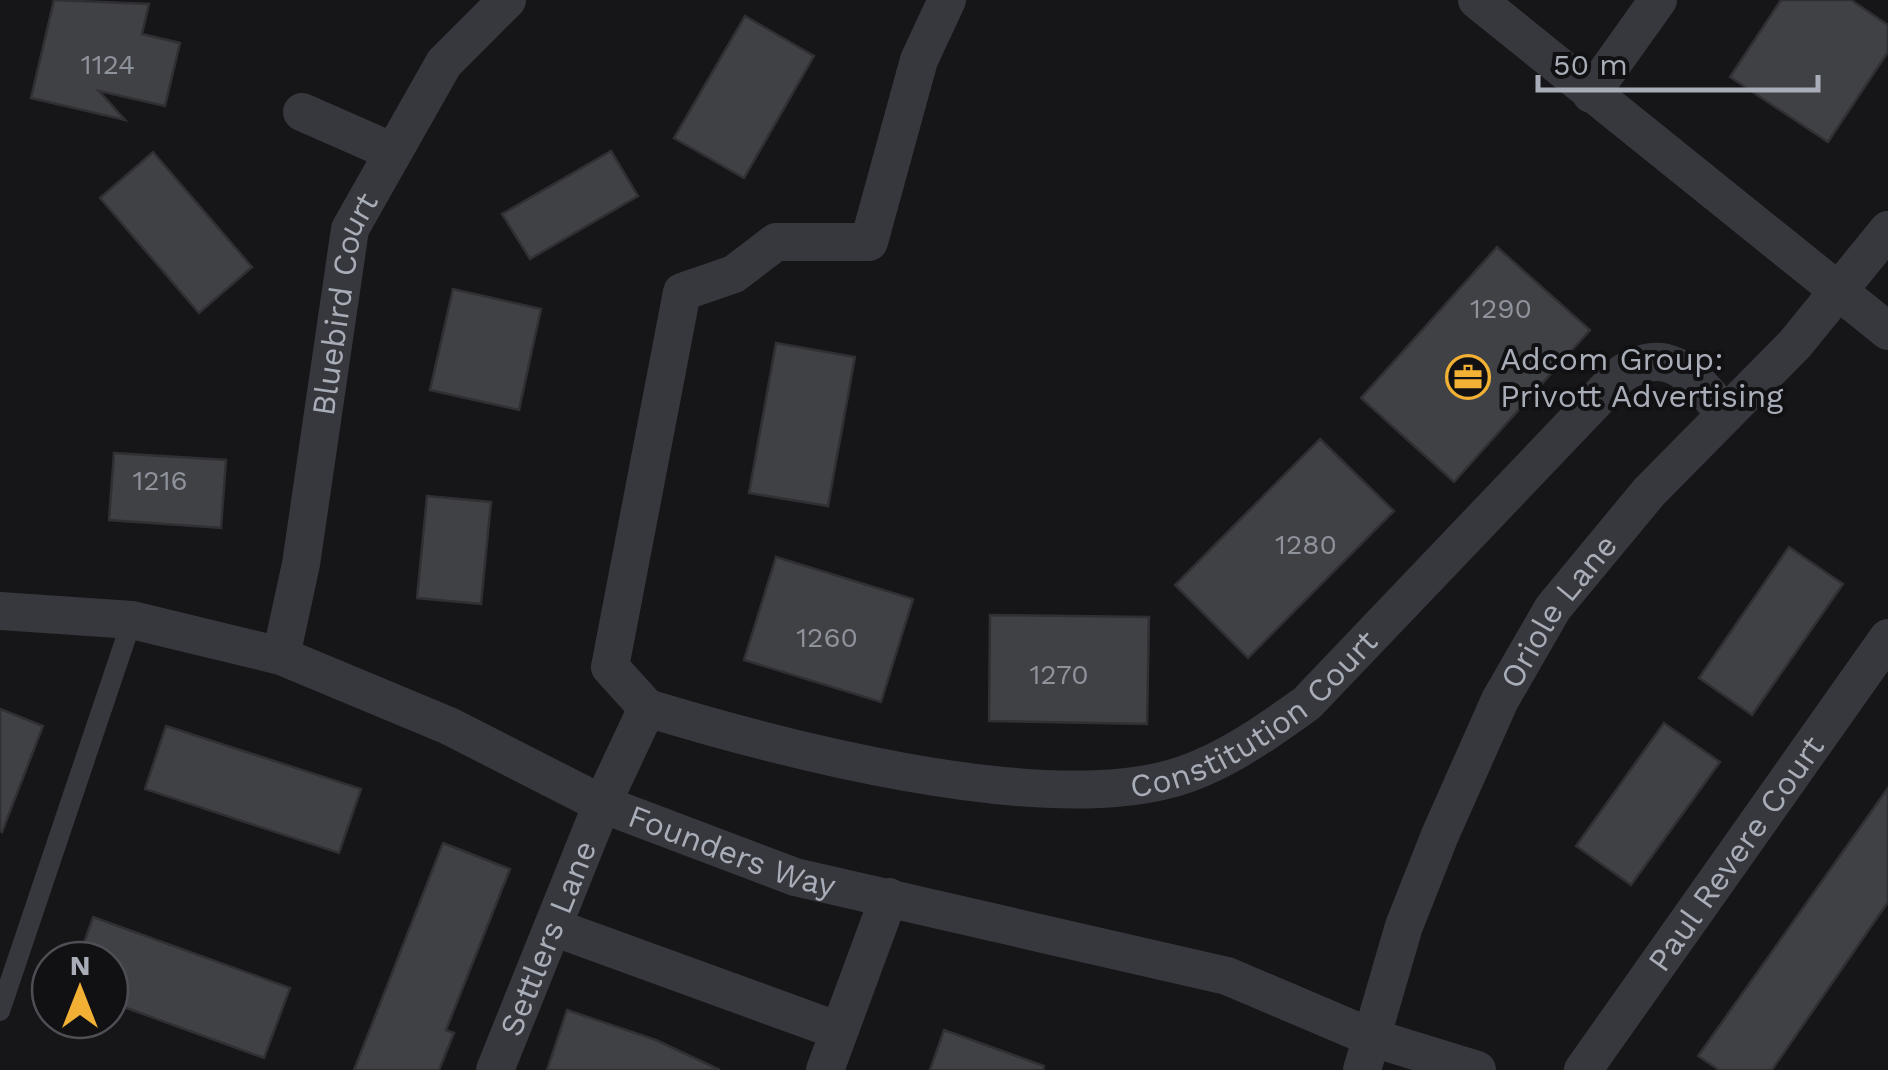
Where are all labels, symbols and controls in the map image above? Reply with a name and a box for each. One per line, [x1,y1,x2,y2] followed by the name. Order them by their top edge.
[1538,30,1818,92] scale bar
[1553,47,1628,82] text: 50 m
[81,48,135,81] house number: 1124
[304,186,386,418] street label: Bluebird Court
[1470,292,1532,325] house number: 1290
[1500,340,1784,415] place label: Adcom Group: Privott Advertising
[1445,354,1491,400] office icon: Adcom Group: Privott Advertising
[132,464,188,497] house number: 1216
[1492,527,1625,695] street label: Oriole Lane
[1275,528,1337,561] house number: 1280
[796,621,858,654] house number: 1260
[1127,622,1385,805] street label: Constitution Court
[1029,658,1089,691] house number: 1270
[1640,728,1832,979] street label: Paul Revere Court
[623,797,840,905] street label: Founders Way
[492,835,604,1042] street label: Settlers Lane
[30,940,130,1040] north arrow
[70,949,90,982] text: N

